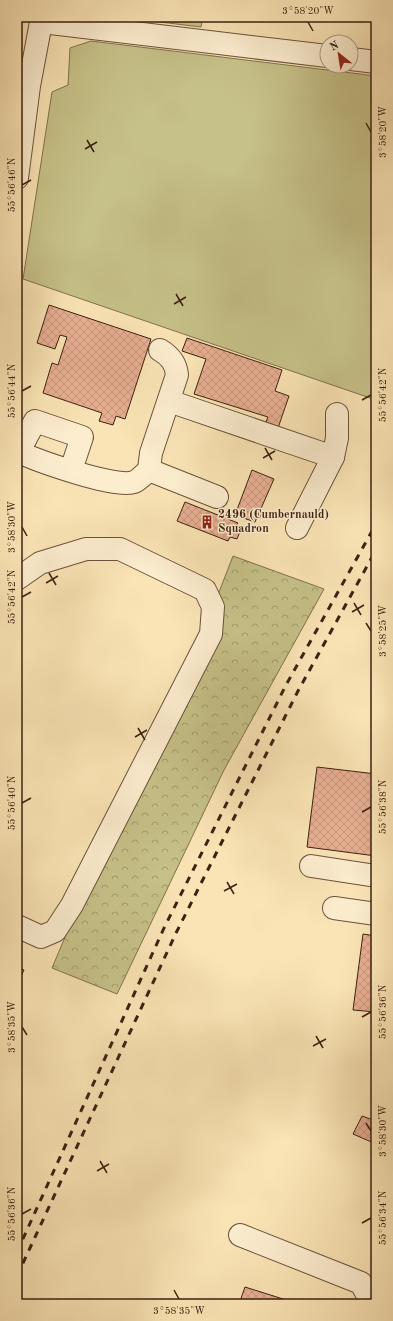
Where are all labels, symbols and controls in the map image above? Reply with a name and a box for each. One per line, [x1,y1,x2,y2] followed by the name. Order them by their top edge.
[282,6,334,16] text: 3°58'20"W
[319,34,359,74] north arrow
[328,39,342,54] text: N
[378,106,388,158] text: 3°58'20"W
[7,157,17,212] text: 55°56'46"N
[7,363,17,418] text: 55°56'44"N
[378,367,388,422] text: 55°56'42"N
[7,501,17,553] text: 3°58'30"W
[218,508,329,535] place label: 2496 (Cumbernauld) Squadron
[199,514,215,530] building icon: 2496 (Cumbernauld) Squadron
[7,569,17,624] text: 55°56'42"N
[378,605,388,657] text: 3°58'25"W
[7,775,17,830] text: 55°56'40"N
[378,779,388,834] text: 55°56'38"N
[378,984,388,1039] text: 55°56'36"N
[7,1001,17,1053] text: 3°58'35"W
[378,1105,388,1157] text: 3°58'30"W
[7,1186,17,1241] text: 55°56'36"N
[378,1190,388,1245] text: 55°56'34"N
[153,1306,205,1316] text: 3°58'35"W

